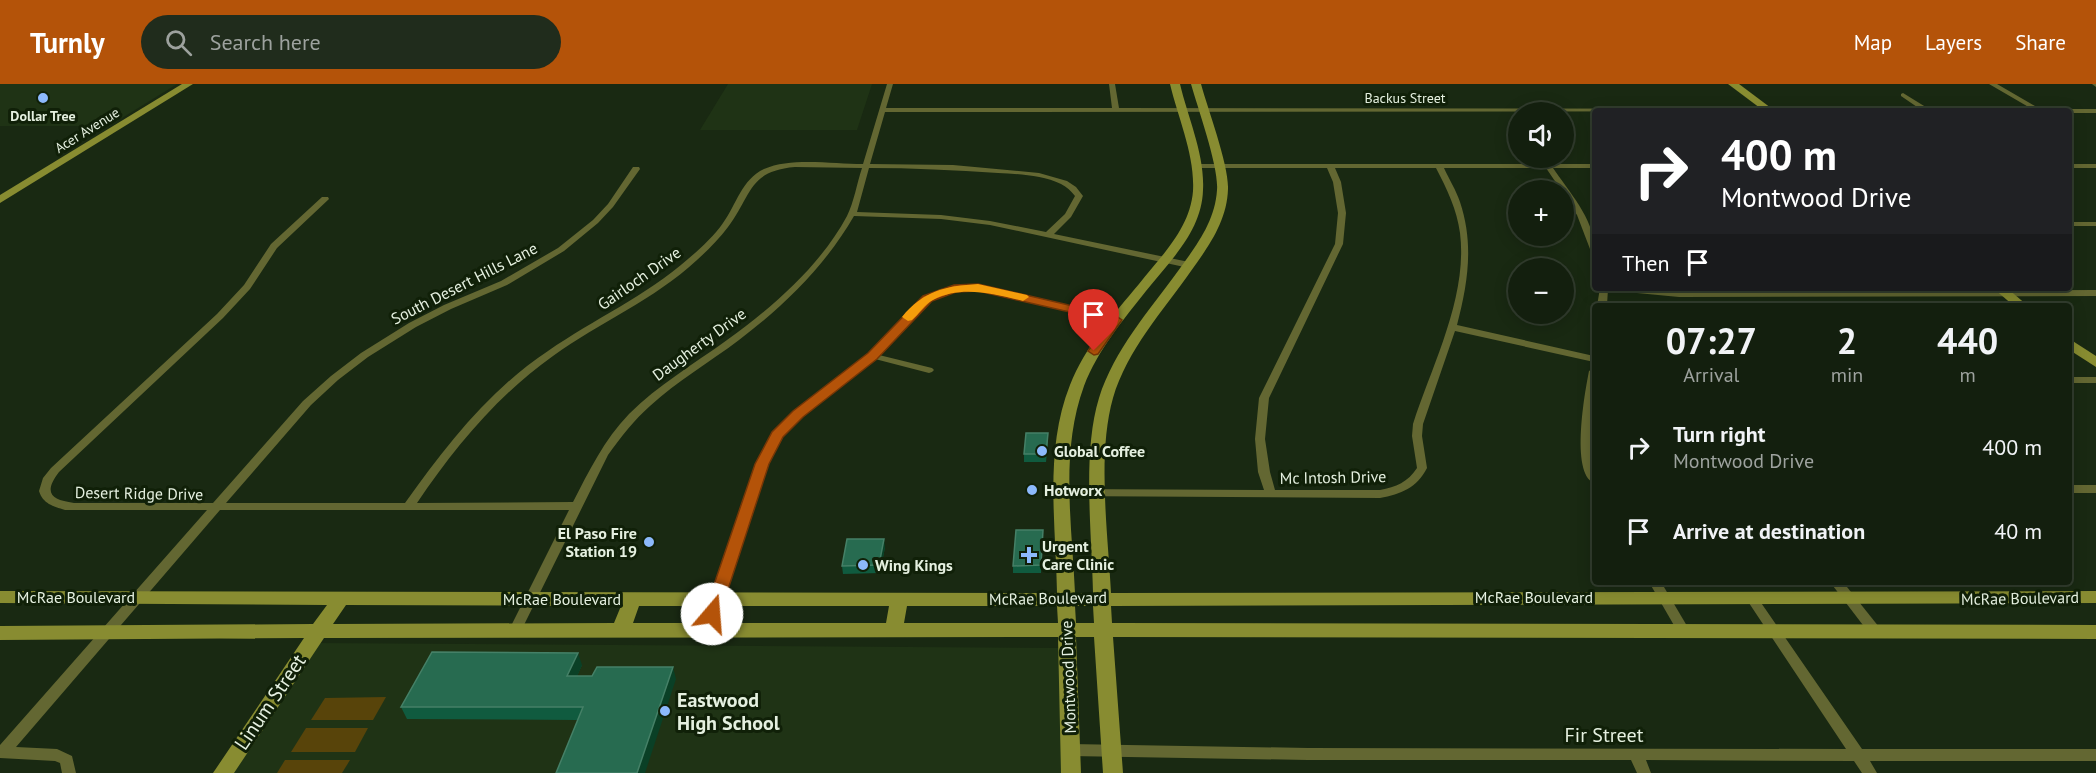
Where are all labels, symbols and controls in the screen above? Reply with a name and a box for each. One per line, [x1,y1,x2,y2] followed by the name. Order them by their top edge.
[141,15,561,69] search box
[30,24,105,61] text: Turnly
[162,26,195,59] icon: search
[210,28,321,56] text: Search here
[1854,29,1892,56] text: Map
[1925,29,1982,56] text: Layers
[2015,29,2066,56] text: Share
[1364,89,1446,107] street label: Backus Street
[36,91,50,105] marker: Dollar Tree
[1508,102,1574,324] map controls
[1508,102,1574,168] button: sound
[51,103,123,157] street label: Acer Avenue
[10,107,76,125] place label: Dollar Tree
[1721,127,1837,182] text: 400 m
[1622,132,1700,210] icon: right
[1508,180,1574,246] button: +
[1721,180,1912,214] text: Montwood Drive
[388,237,540,329] street label: South Desert Hills Lane
[594,242,684,314] street label: Gairloch Drive
[1681,246,1714,279] icon: arrive
[1622,249,1669,277] text: Then
[1508,258,1574,324] button: −
[1068,289,1119,351] pin
[1077,298,1110,331] icon: arrive
[648,303,750,385] street label: Daugherty Drive
[1666,317,1757,364] text: 07:27
[1837,317,1857,364] text: 2
[1937,317,1998,364] text: 440
[1683,362,1739,388] text: Arrival
[1831,362,1863,388] text: min
[1960,362,1976,388] text: m
[1673,420,1765,448] text: Turn right
[1622,431,1655,464] icon: right
[1982,433,2042,461] text: 400 m
[1054,441,1145,461] place label: Global Coffee
[1035,444,1049,458] marker: Global Coffee
[1673,448,1814,474] text: Montwood Drive
[1280,466,1386,488] street label: Mc Intosh Drive
[1044,480,1103,500] place label: Hotworx
[75,482,203,504] street label: Desert Ridge Drive
[1025,483,1039,497] marker: Hotworx
[1622,515,1655,548] icon: arrive
[1673,517,1865,545] text: Arrive at destination
[1994,517,2042,545] text: 40 m
[558,523,637,561] place label: El Paso Fire Station 19
[642,535,656,549] marker: El Paso Fire Station 19
[1042,536,1114,574] place label: Urgent Care Clinic
[1020,546,1038,564] marker: Urgent Care Clinic
[875,555,953,575] place label: Wing Kings
[856,558,870,572] marker: Wing Kings
[680,582,744,646] position arrow
[17,587,135,607] street label: McRae Boulevard
[989,587,1107,609] street label: McRae Boulevard
[1475,587,1593,607] street label: McRae Boulevard
[1961,587,2079,609] street label: McRae Boulevard
[503,589,621,609] street label: McRae Boulevard
[1056,620,1080,734] street label: Montwood Drive
[228,649,312,755] street label: Linum Street
[677,687,780,736] place label: Eastwood High School
[658,704,672,718] marker: Eastwood High School
[1565,722,1644,748] street label: Fir Street

